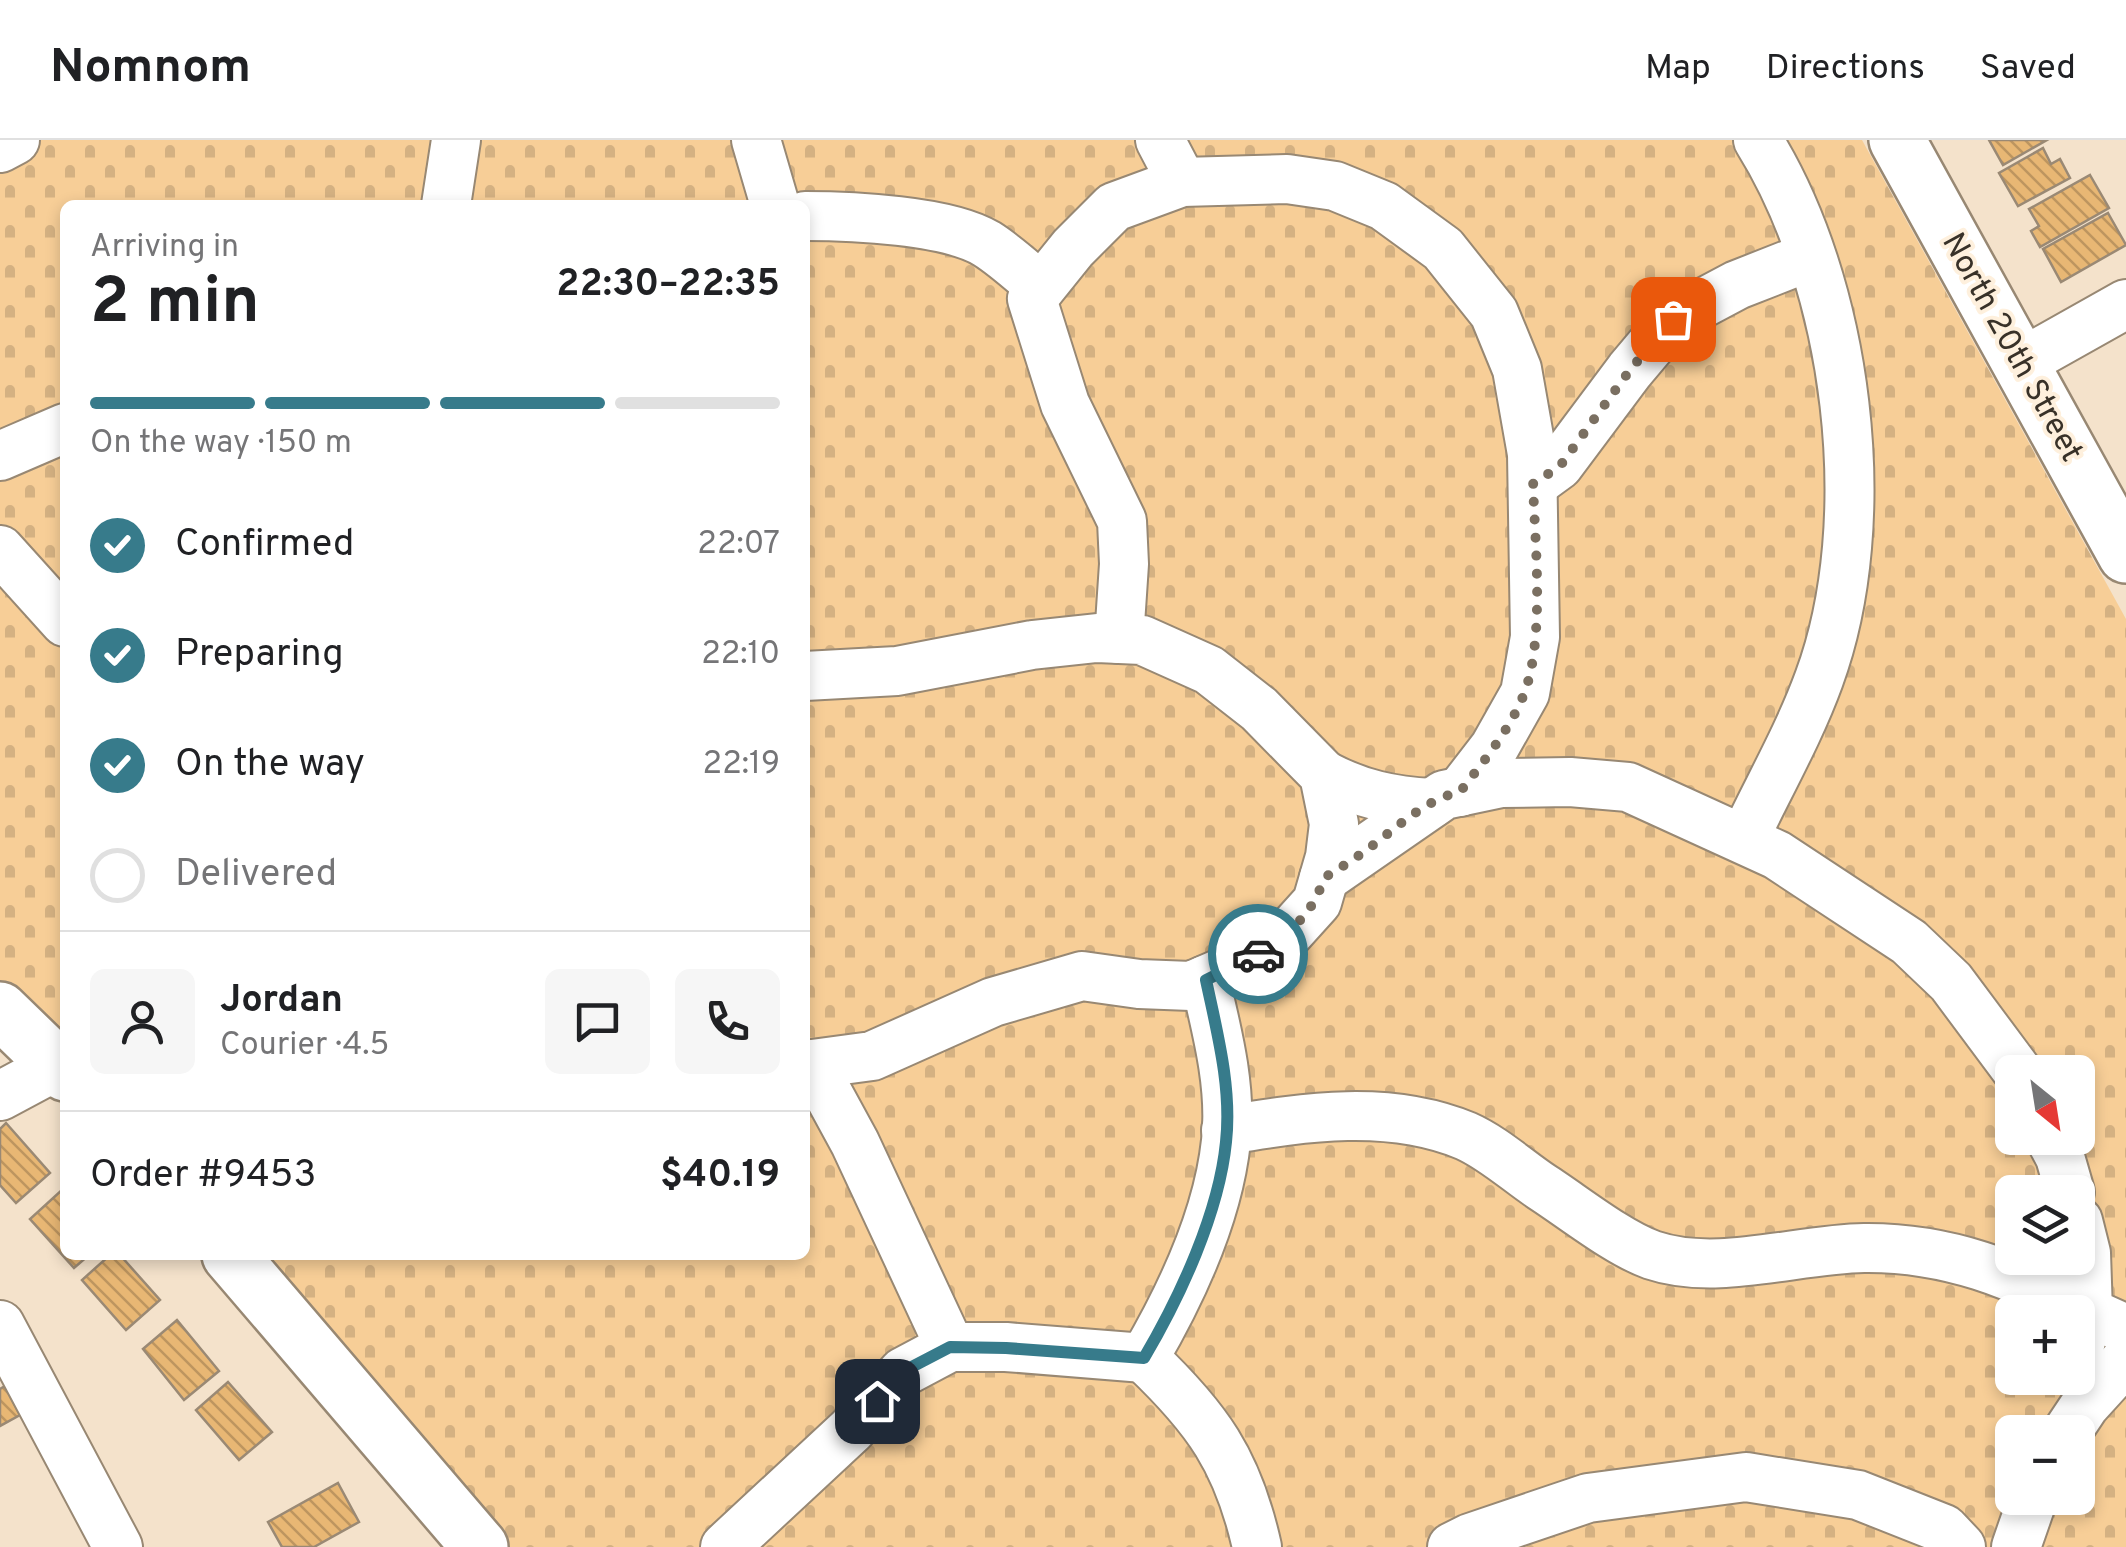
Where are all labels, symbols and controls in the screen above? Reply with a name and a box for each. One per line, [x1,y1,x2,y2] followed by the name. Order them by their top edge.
[50,39,251,99] text: Nomnom
[1645,47,1711,91] text: Map
[1766,47,1925,91] text: Directions
[1980,47,2076,91] text: Saved
[1932,227,2090,469] street label: North 20th Street
[90,228,239,268] text: Arriving in
[556,261,780,310] text: 22:30–22:35
[90,264,260,346] text: 2 min
[1631,277,1716,362] pin
[1646,292,1701,347] icon: bag
[90,424,352,464] text: On the way · 150 m
[90,518,145,573] icon: check
[175,521,354,570] text: Confirmed
[697,525,780,565] text: 22:07
[90,628,145,683] icon: check
[175,631,344,680] text: Preparing
[701,635,780,675] text: 22:10
[90,738,145,793] icon: check
[175,741,365,790] text: On the way
[703,745,780,785] text: 22:19
[175,851,337,900] text: Delivered
[1208,904,1308,1004] courier
[1231,927,1286,982] icon: car
[90,969,195,1074] button: person
[545,969,650,1074] button: chat
[675,969,780,1074] button: phone
[220,977,343,1026] text: Jordan
[220,1026,389,1066] text: Courier · 4.5
[1995,1055,2095,1155] north arrow
[1995,1055,2095,1515] map controls
[90,1152,316,1201] text: Order #9453
[660,1152,780,1201] text: $40.19
[1995,1175,2095,1275] button: layers
[1995,1295,2095,1395] button: +
[835,1359,920,1444] pin
[850,1374,905,1429] icon: home
[1995,1415,2095,1515] button: −

